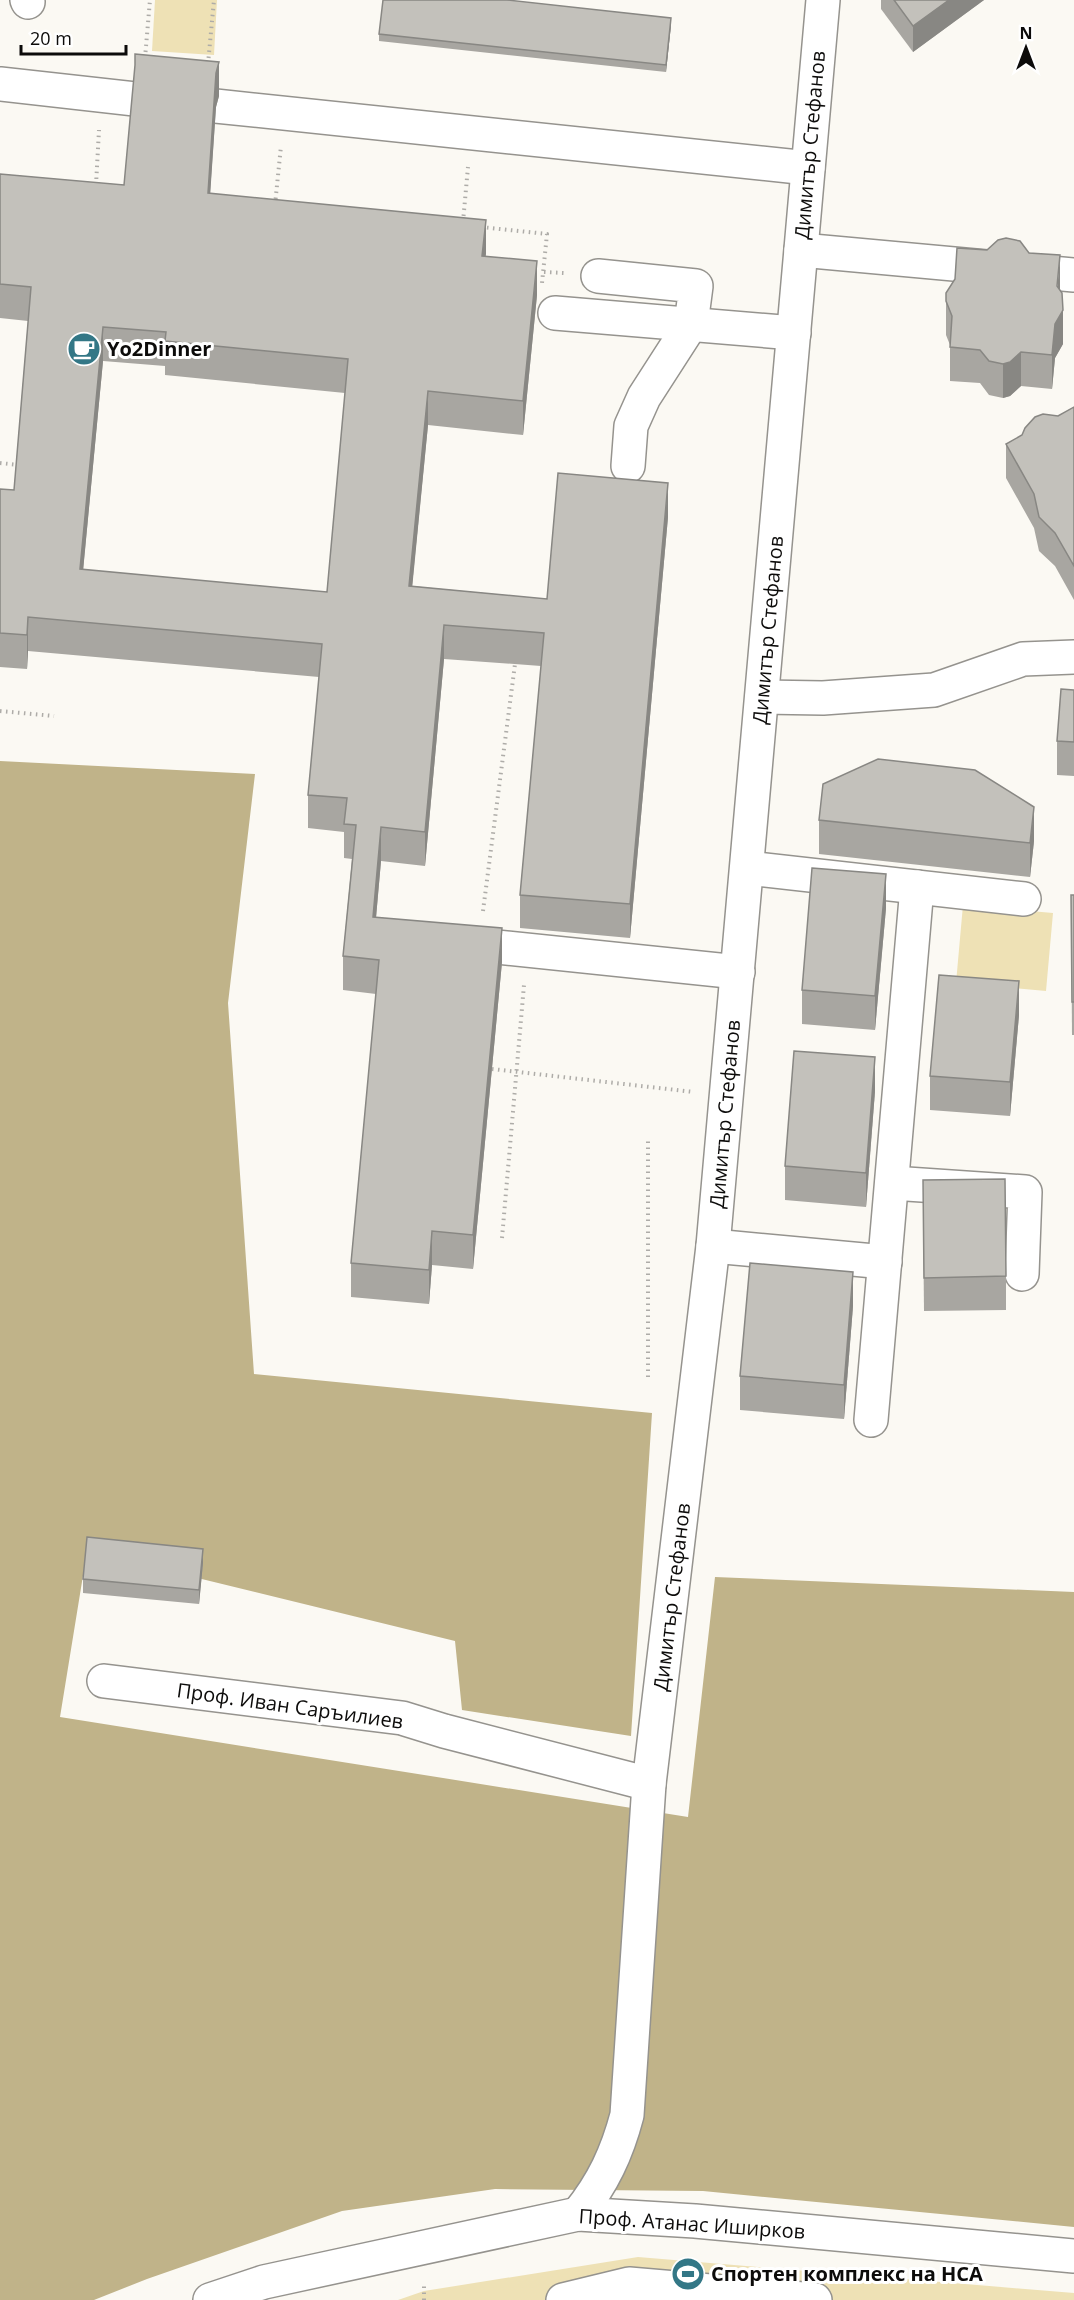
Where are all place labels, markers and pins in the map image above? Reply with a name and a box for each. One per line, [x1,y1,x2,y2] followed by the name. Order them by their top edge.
[66,331,102,367] cafe icon: Yo2Dinner
[107,335,211,362] place label: Yo2Dinner
[670,2256,706,2292] sports icon: Спортен комплекс на НСА
[711,2260,983,2287] place label: Спортен комплекс на НСА

